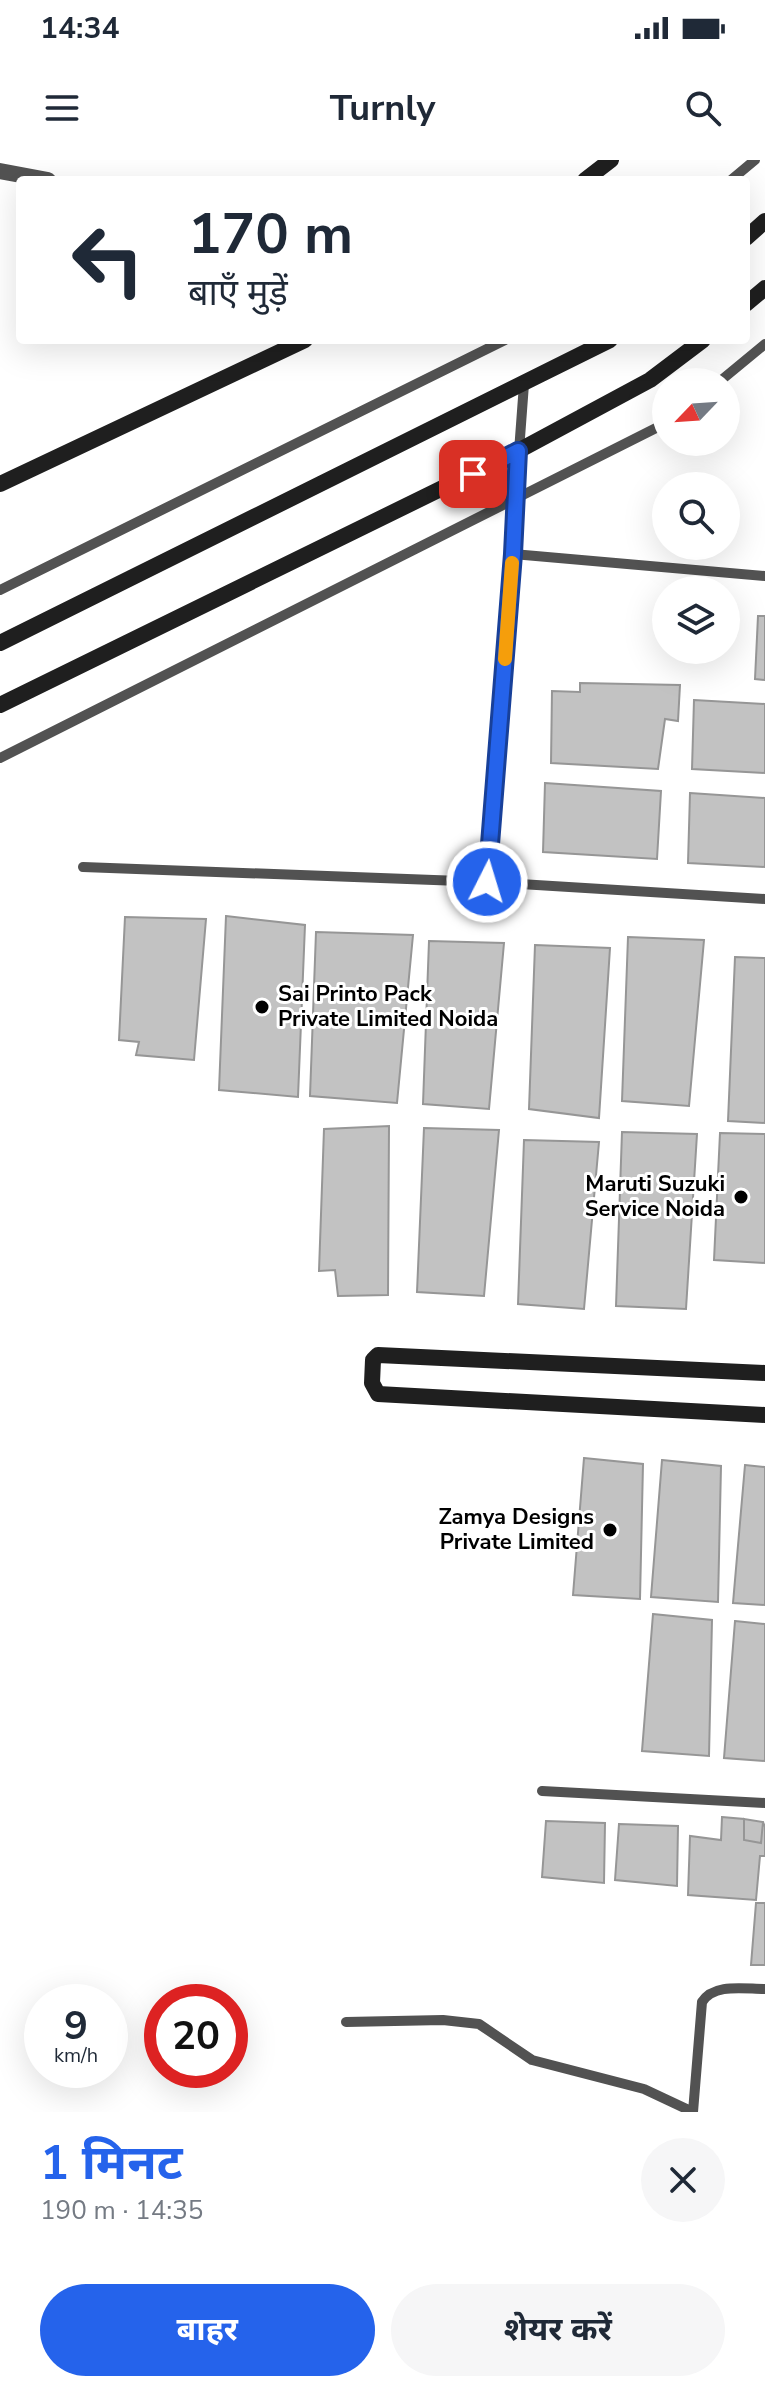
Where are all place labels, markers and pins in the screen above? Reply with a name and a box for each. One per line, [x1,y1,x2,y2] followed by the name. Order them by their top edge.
[439,440,507,508] pin
[278,979,498,1034] place label: Sai Printo Pack Private Limited Noida
[253,998,271,1016] marker: Sai Printo Pack Private Limited Noida
[585,1169,725,1224] place label: Maruti Suzuki Service Noida
[732,1188,750,1206] marker: Maruti Suzuki Service Noida
[438,1502,594,1557] place label: Zamya Designs Private Limited
[601,1521,619,1539] marker: Zamya Designs Private Limited

